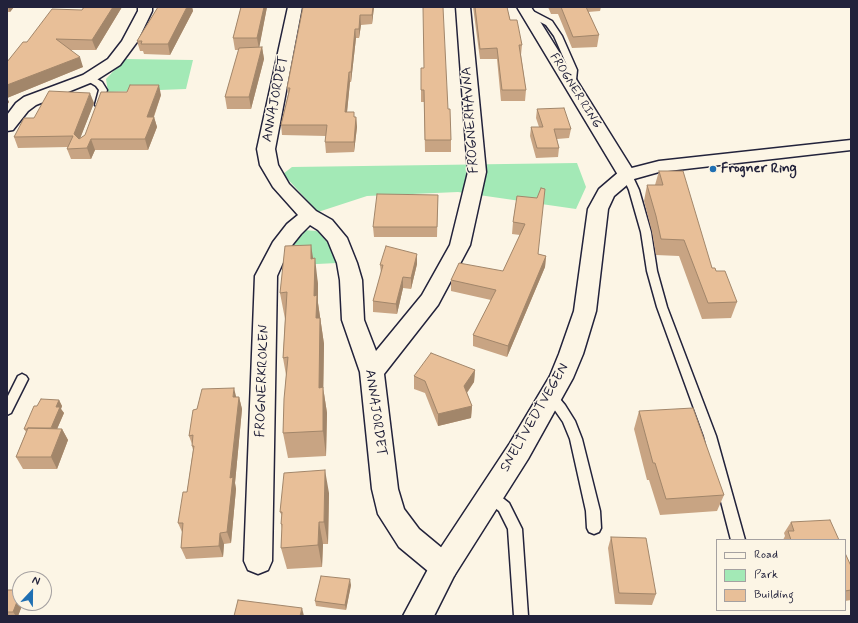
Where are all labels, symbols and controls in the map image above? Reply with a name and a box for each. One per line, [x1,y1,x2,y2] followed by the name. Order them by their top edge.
[546,51,604,131] street label: FROGNER RING
[259,54,293,144] street label: ANNAJORDET
[459,66,483,174] street label: FROGNERHAVNA
[721,161,797,177] place label: Frogner Ring
[708,164,718,174] marker: Frogner Ring
[253,324,273,438] street label: FROGNERKROKEN
[497,361,573,475] street label: SNELTVEDTVEGEN
[361,369,389,457] street label: ANNAJORDET
[716,539,846,611] legend
[754,547,778,563] text: Road
[754,567,778,583] text: Park
[12,571,52,611] north arrow
[30,573,42,589] text: N
[754,587,794,603] text: Building

